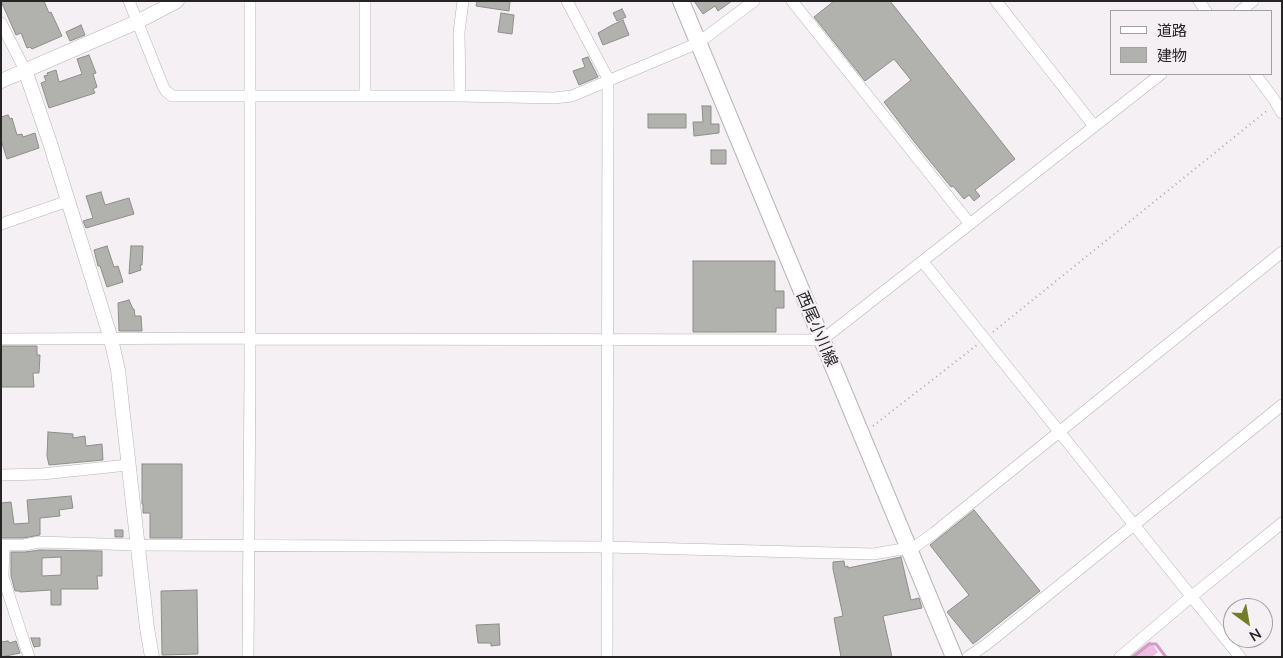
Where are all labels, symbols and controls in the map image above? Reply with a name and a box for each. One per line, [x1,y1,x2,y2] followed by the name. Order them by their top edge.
[1110,10,1273,75] legend
[1157,21,1187,39] text: 道路
[1157,46,1187,64] text: 建物
[793,288,841,370] street label: 西尾小川線
[1223,598,1273,648] north arrow
[1247,625,1265,645] text: N

